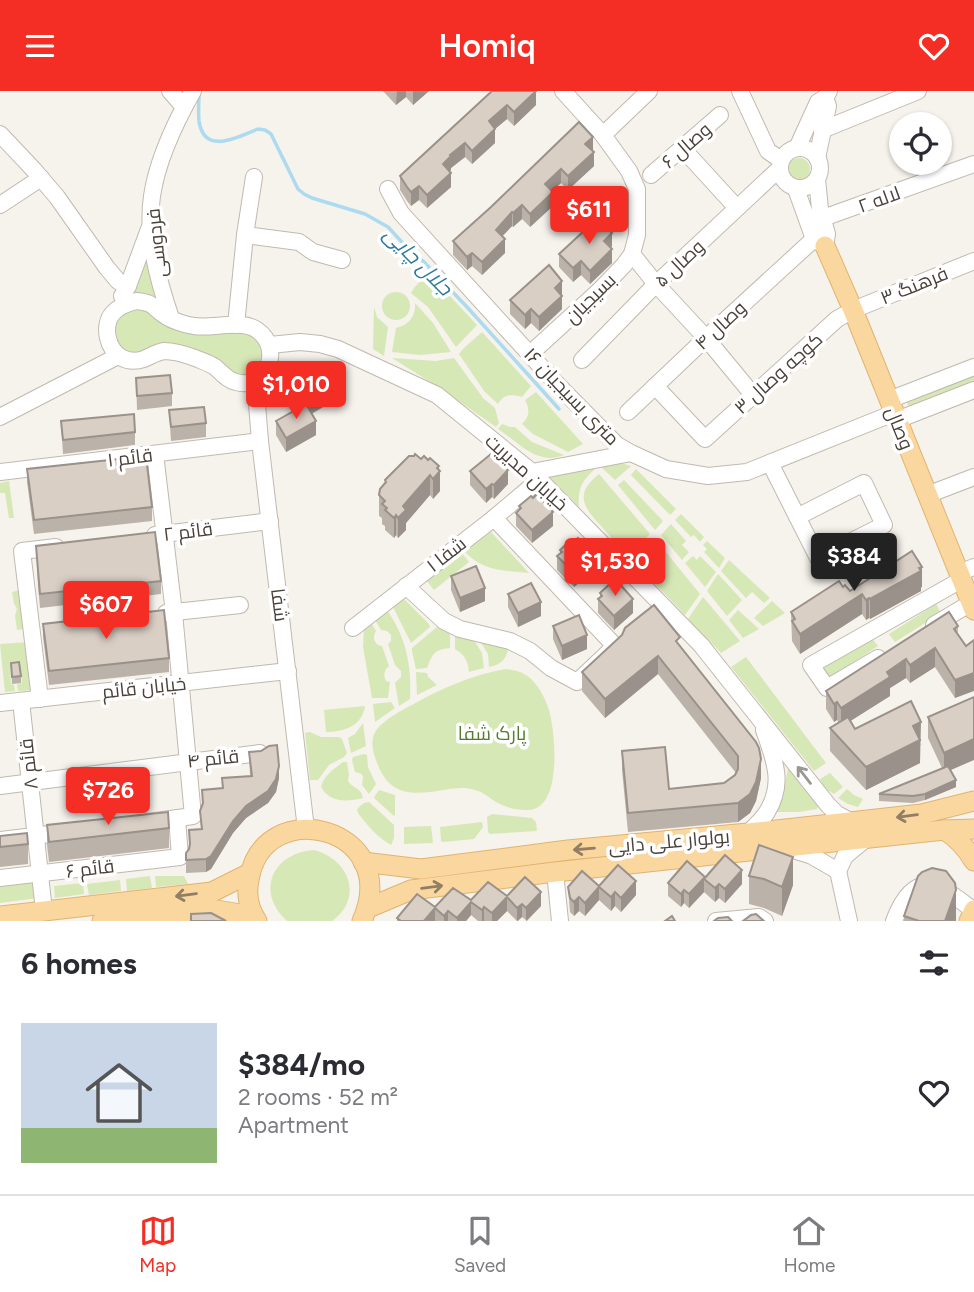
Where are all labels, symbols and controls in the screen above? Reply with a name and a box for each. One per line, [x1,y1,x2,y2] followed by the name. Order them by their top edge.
[21,27,59,65] icon: menu
[439,27,536,65] text: Homiq
[915,27,953,65] icon: heart
[889,112,952,175] map controls
[889,112,952,175] button: locate
[657,118,716,173] street label: وصال ۶
[855,181,903,218] street label: لاله ۲
[548,187,630,246] pin: $611
[566,195,612,223] text: $611
[141,207,172,279] street label: فردوسی
[377,221,459,303] water label: جلال چایی
[650,235,709,292] street label: وصال ۵
[877,261,951,309] street label: فرهنگ ۳
[560,268,621,328] street label: بسیجیان
[690,296,751,355] street label: وصال ۴
[729,328,828,420] street label: کوچه وصال ۳
[519,343,624,450] street label: ۱۶ متری بسیجیان
[239,361,353,421] pin: $1,010
[262,370,330,398] text: $1,010
[881,403,918,453] street label: وصال
[481,429,573,516] street label: خیابان مدیریت
[106,443,154,474] street label: قائم ۱
[162,517,214,548] street label: قائم ۲
[422,532,471,577] street label: شفا ۱
[813,533,895,593] pin: $384
[558,539,672,598] pin: $1,530
[827,542,881,570] text: $384
[580,547,650,575] text: $1,530
[65,581,147,641] pin: $607
[266,587,293,623] street label: شفا
[79,590,133,618] text: $607
[101,672,187,705] street label: خیابان قائم
[458,722,526,746] park label: پارک شفا
[14,737,45,791] street label: قائم ۸
[186,744,240,775] street label: قائم ۴
[797,766,812,784] one-way arrow
[67,767,149,827] pin: $726
[82,776,134,804] text: $726
[897,809,919,822] one-way arrow
[607,825,731,858] street label: بولوار علی دایی
[573,843,595,856] one-way arrow
[65,854,116,885] street label: قائم ۶
[420,881,443,894] one-way arrow
[175,888,198,901] one-way arrow
[915,944,953,982] icon: filters
[21,945,137,982] text: 6 homes
[238,1046,365,1083] text: $384/mo
[77,1051,161,1135] icon: home
[915,1074,953,1112] icon: heart
[238,1083,398,1111] text: 2 rooms · 52 m²
[238,1111,349,1139] text: Apartment
[139,1212,177,1277] tab: Map
[454,1212,506,1277] tab: Saved
[784,1212,835,1277] tab: Home

